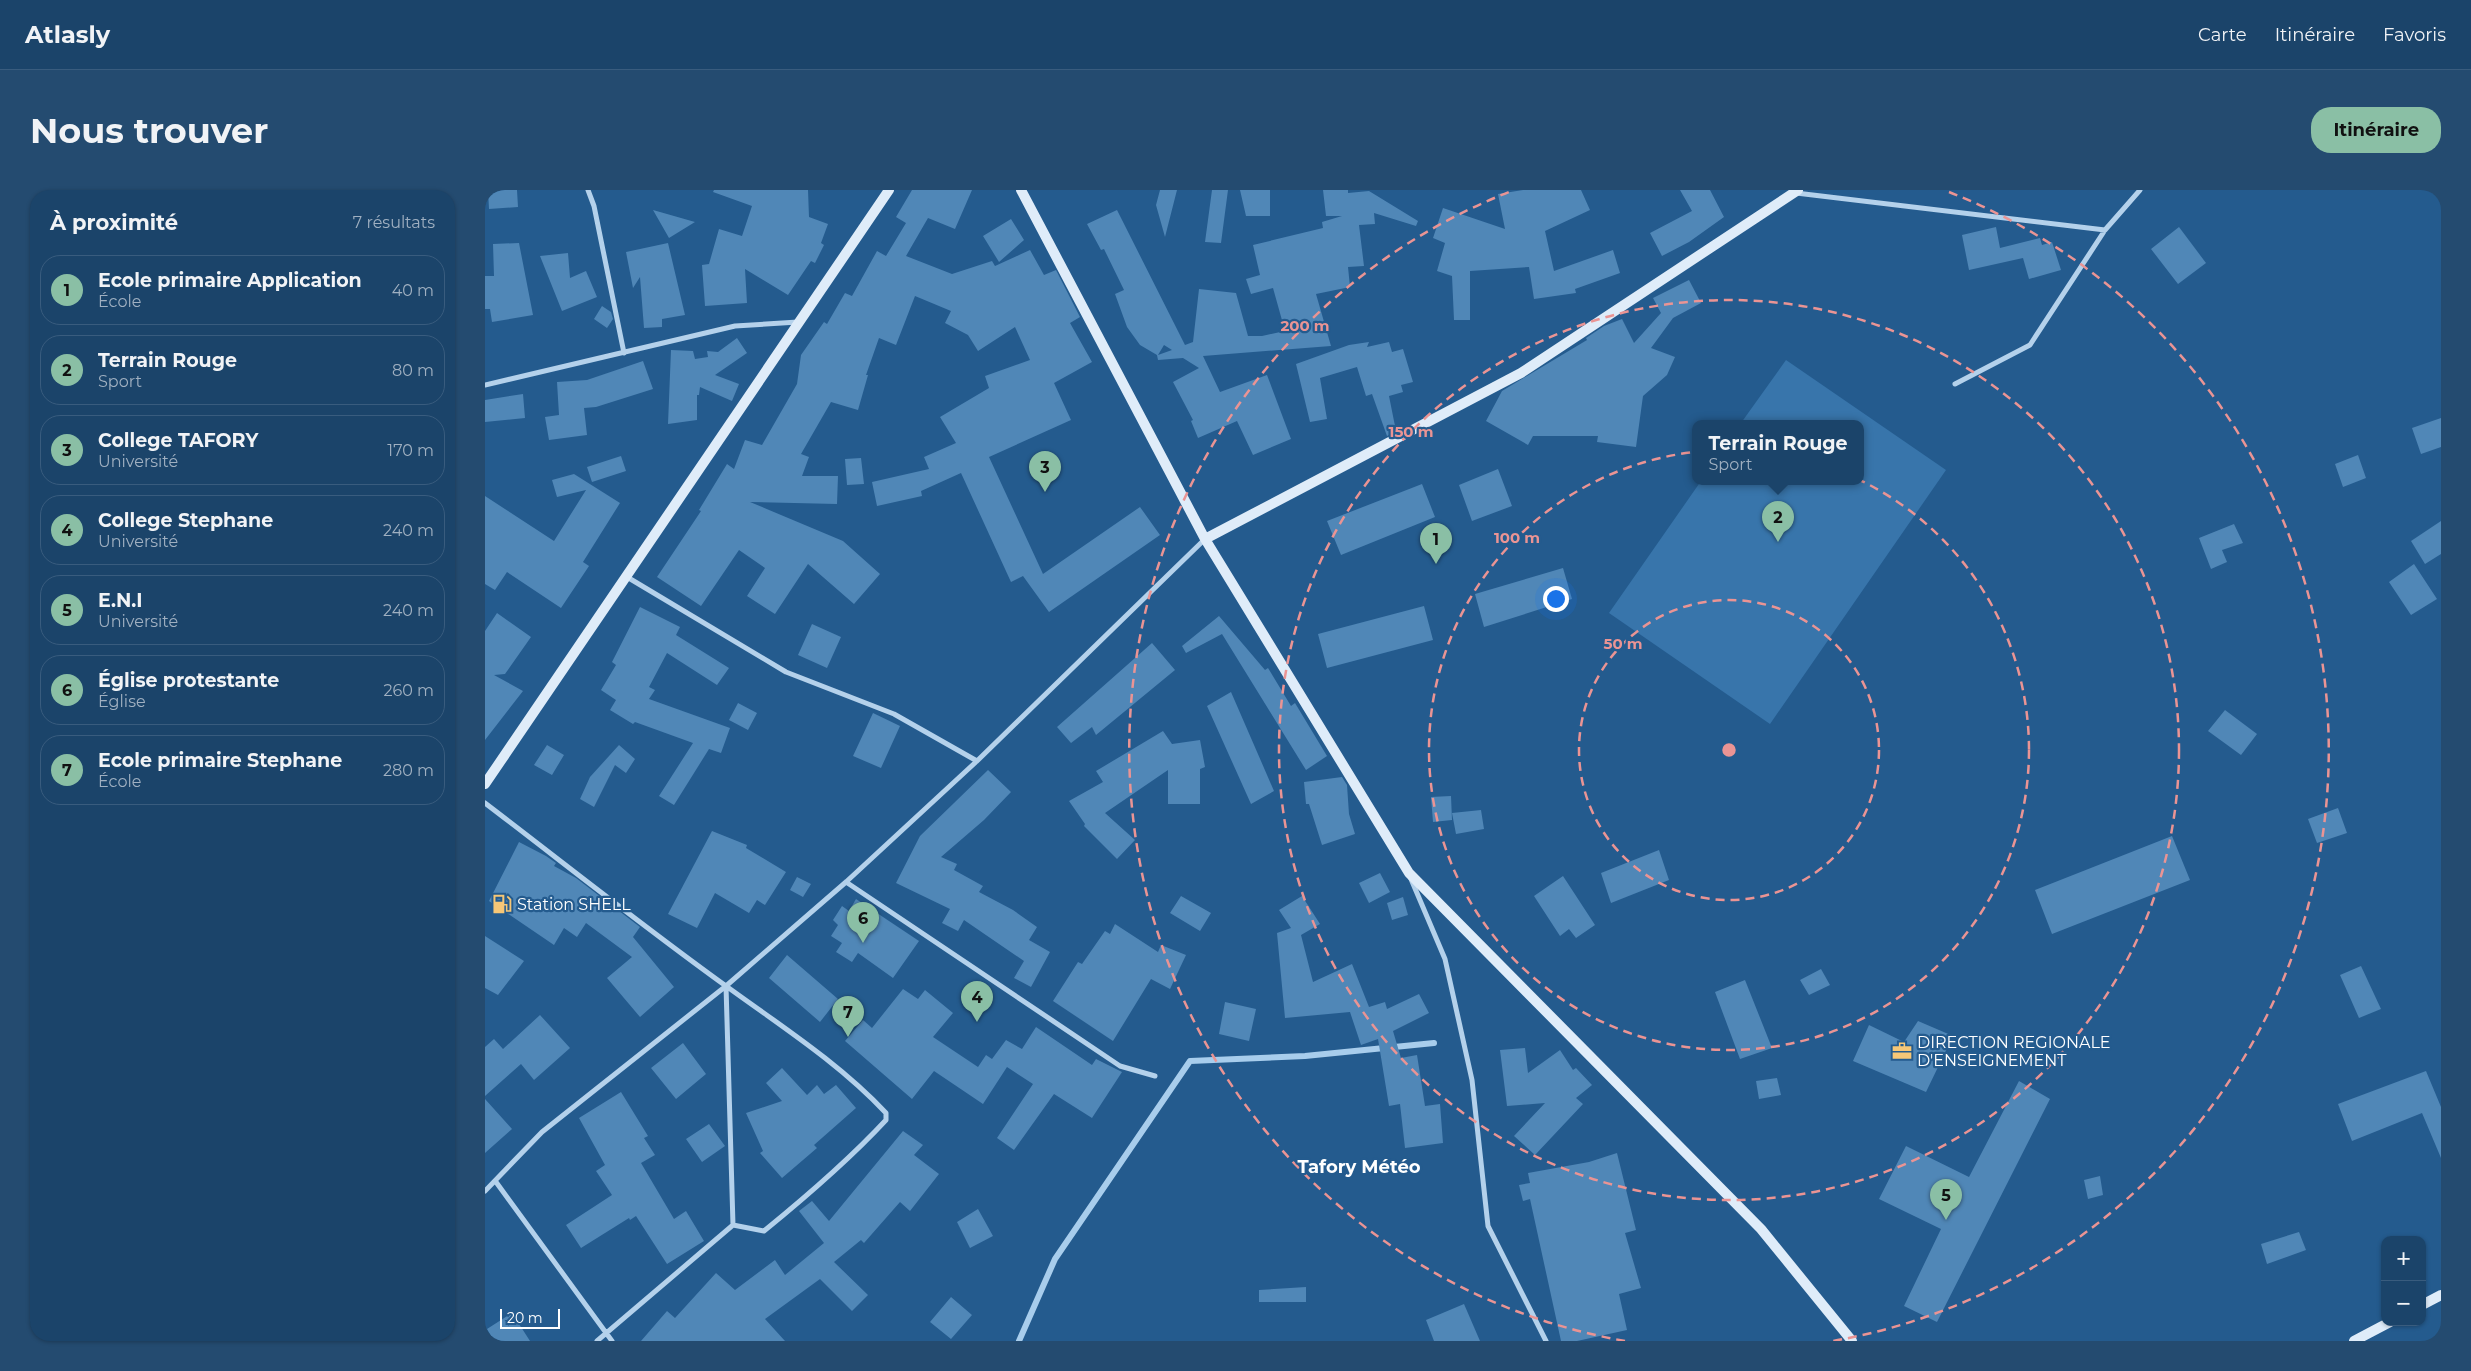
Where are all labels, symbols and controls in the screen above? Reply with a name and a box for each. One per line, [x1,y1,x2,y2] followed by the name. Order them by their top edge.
[25,20,110,49] text: Atlasly
[2198,24,2247,46] text: Carte
[2275,24,2355,46] text: Itinéraire
[2383,24,2446,46] text: Favoris
[2311,107,2441,153] button: Itinéraire
[30,109,268,152] text: Nous trouver
[50,210,178,235] text: À proximité
[353,213,435,232] text: 7 résultats
[98,269,362,292] text: Ecole primaire Application
[64,281,70,300] text: 1
[392,281,434,300] text: 40 m
[98,292,141,311] text: École
[1280,316,1330,335] text: 200 m
[98,349,237,372] text: Terrain Rouge
[62,361,72,380] text: 2
[392,361,434,380] text: 80 m
[98,372,142,391] text: Sport
[1692,420,1864,485] popup
[1389,422,1433,441] text: 150 m
[98,429,258,452] text: College TAFORY
[1709,432,1847,455] text: Terrain Rouge
[62,441,72,460] text: 3
[387,441,434,460] text: 170 m
[1029,451,1061,492] pin: 3
[98,452,178,471] text: Université
[1709,455,1752,474] text: Sport
[1762,501,1794,542] pin: 2
[98,509,273,532] text: College Stephane
[61,521,73,540] text: 4
[383,521,434,540] text: 240 m
[1420,523,1452,564] pin: 1
[1494,528,1540,547] text: 100 m
[98,532,178,551] text: Université
[1543,586,1569,612] your location
[98,589,142,612] text: E.N.I
[62,601,72,620] text: 5
[383,601,434,620] text: 240 m
[98,612,178,631] text: Université
[1603,634,1643,653] text: 50 m
[98,669,279,692] text: Église protestante
[62,681,72,700] text: 6
[383,681,434,700] text: 260 m
[98,692,146,711] text: Église
[1720,741,1738,759] centre of rings
[98,749,342,772] text: Ecole primaire Stephane
[62,761,72,780] text: 7
[383,761,434,780] text: 280 m
[98,772,141,791] text: École
[491,893,513,915] fuel station icon: Station SHELL
[517,895,631,914] place label: Station SHELL
[847,902,879,943] pin: 6
[961,981,993,1022] pin: 4
[832,996,864,1037] pin: 7
[1917,1033,2111,1070] place label: DIRECTION REGIONALE D'ENSEIGNEMENT
[1891,1040,1913,1062] office icon: DIRECTION REGIONALE D'ENSEIGNEMENT
[1297,1156,1421,1178] district label: Tafory Météo
[1930,1179,1962,1220] pin: 5
[2381,1236,2426,1326] map controls
[2381,1236,2426,1281] button: +
[2381,1281,2426,1326] button: −
[500,1306,560,1329] scale bar
[507,1309,543,1327] text: 20 m

